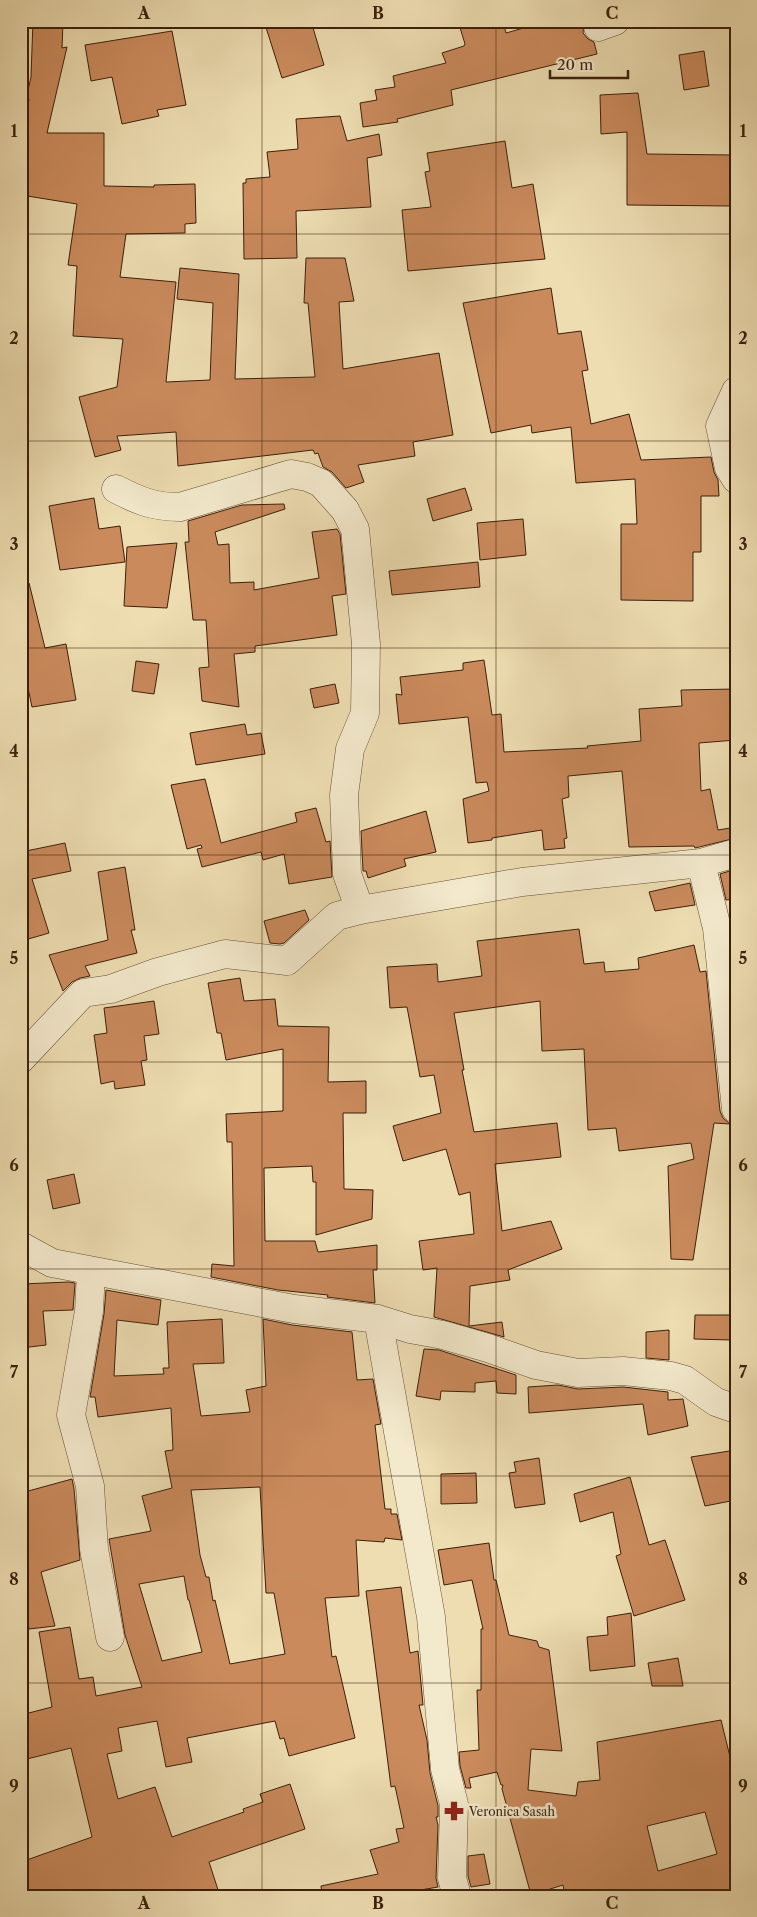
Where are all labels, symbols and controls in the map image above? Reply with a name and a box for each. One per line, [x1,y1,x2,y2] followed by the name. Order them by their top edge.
[137,3,151,23] text: A
[372,3,384,23] text: B
[606,3,618,23] text: C
[550,48,627,80] scale bar
[557,55,593,74] text: 20 m
[10,121,18,141] text: 1
[739,121,747,141] text: 1
[9,328,19,348] text: 2
[738,328,748,348] text: 2
[9,534,19,554] text: 3
[738,534,748,554] text: 3
[9,741,19,761] text: 4
[738,741,748,761] text: 4
[10,948,19,968] text: 5
[739,948,748,968] text: 5
[9,1155,19,1175] text: 6
[738,1155,748,1175] text: 6
[10,1362,19,1382] text: 7
[739,1362,748,1382] text: 7
[9,1569,19,1589] text: 8
[738,1569,748,1589] text: 8
[9,1776,19,1796] text: 9
[738,1776,748,1796] text: 9
[443,1800,465,1822] pharmacy icon: Veronica Sasah
[468,1804,555,1819] place label: Veronica Sasah
[137,1893,151,1913] text: A
[372,1893,384,1913] text: B
[606,1893,618,1913] text: C

